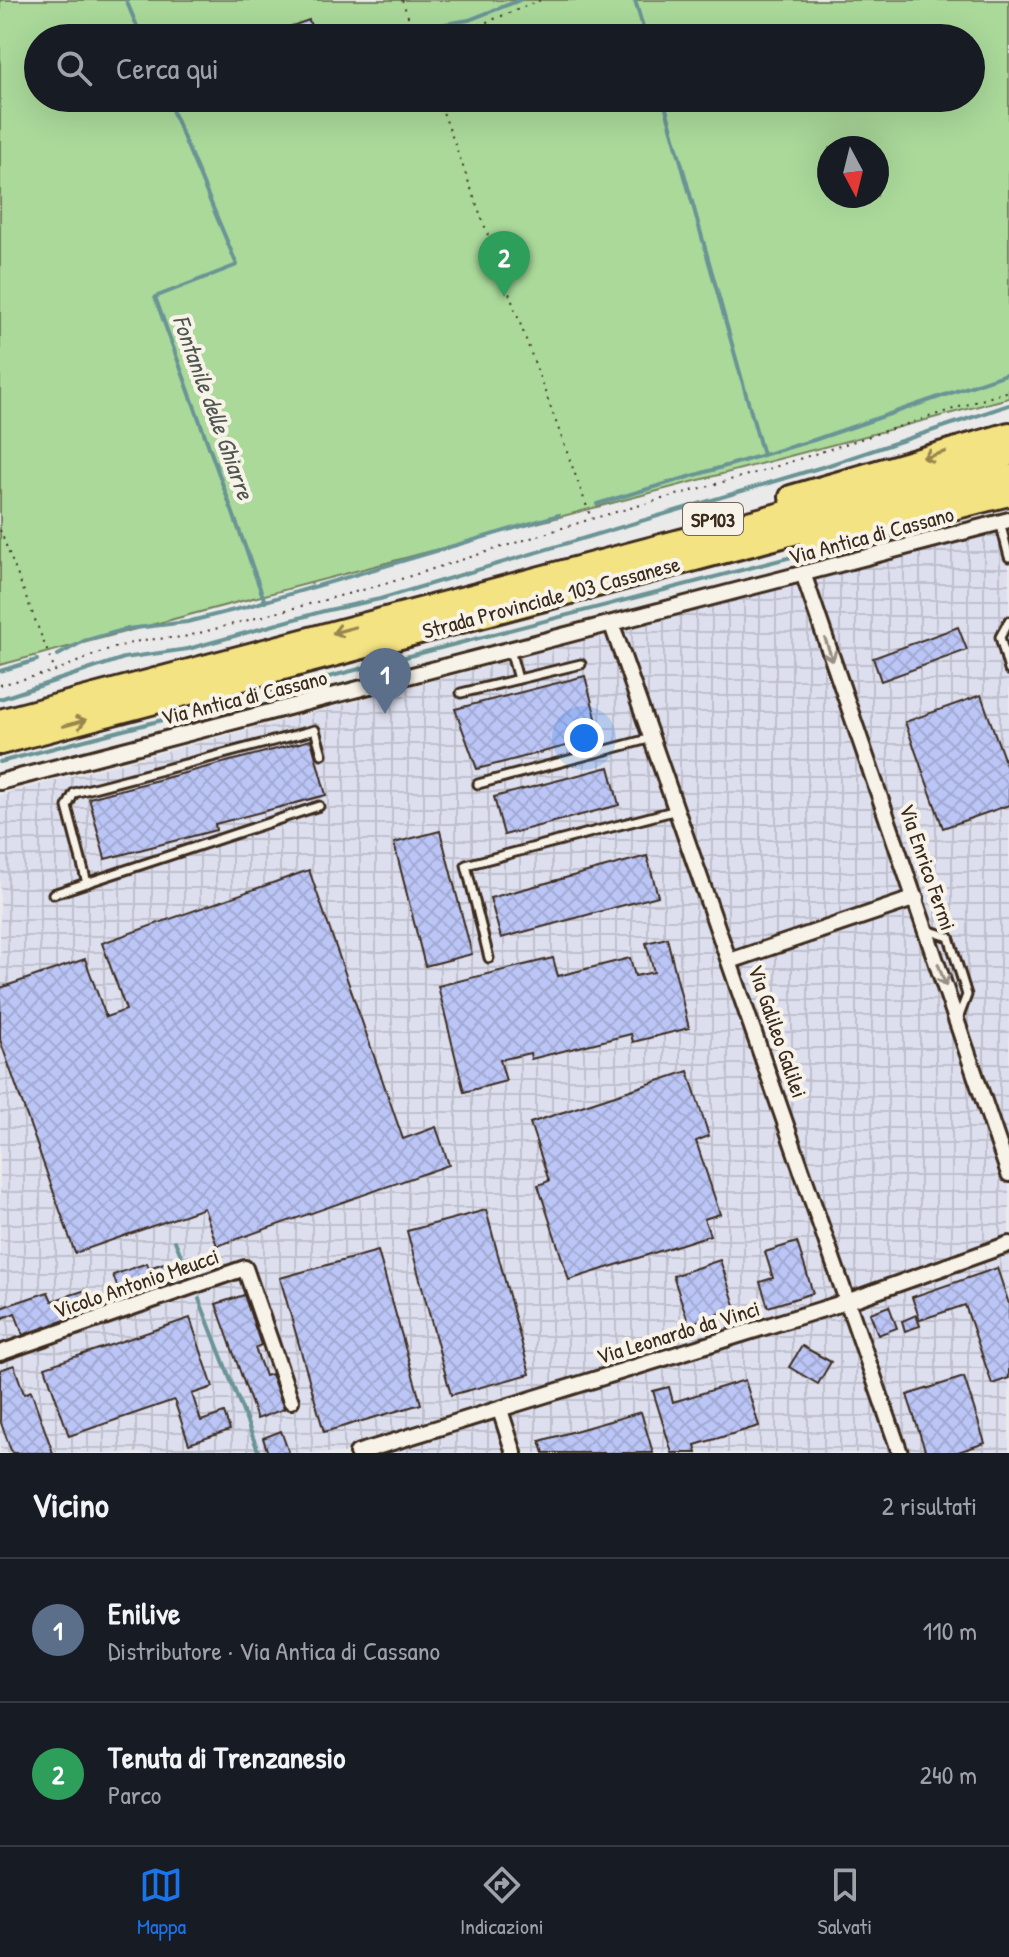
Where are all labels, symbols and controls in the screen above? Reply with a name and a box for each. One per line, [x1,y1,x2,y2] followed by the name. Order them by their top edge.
[24,24,985,112] search box
[52,46,96,90] icon: search
[116,48,219,88] text: Cerca qui
[817,136,889,208] north arrow
[478,231,530,297] pin: 2
[166,311,263,505] water label: Fontanile delle Ghiarre
[921,448,947,463] one-way arrow
[785,498,957,571] street label: Via Antica di Cassano
[683,503,743,535] road number: SP103
[419,548,683,646] street label: Strada Provinciale 103 Cassanese
[332,624,358,639] one-way arrow
[823,637,838,662] one-way arrow
[359,648,411,714] pin: 1
[158,662,330,732] street label: Via Antica di Cassano
[62,714,88,729] one-way arrow
[564,718,604,758] your location
[892,800,964,934] street label: Via Enrico Fermi
[741,960,815,1102] street label: Via Galileo Galilei
[935,962,950,987] one-way arrow
[49,1241,223,1325] street label: Vicolo Antonio Meucci
[593,1293,763,1371] street label: Via Leonardo da Vinci
[32,1482,109,1528] text: Vicino
[882,1488,977,1523] text: 2 risultati
[108,1593,180,1633] text: Enilive
[53,1613,63,1648] text: 1
[923,1613,977,1648] text: 110 m
[108,1633,440,1668] text: Distributore · Via Antica di Cassano
[108,1737,345,1777] text: Tenuta di Trenzanesio
[52,1757,64,1792] text: 2
[920,1757,977,1792] text: 240 m
[108,1777,161,1812] text: Parco
[137,1863,186,1941] tab: Mappa
[460,1863,544,1941] tab: Indicazioni
[818,1863,872,1941] tab: Salvati

